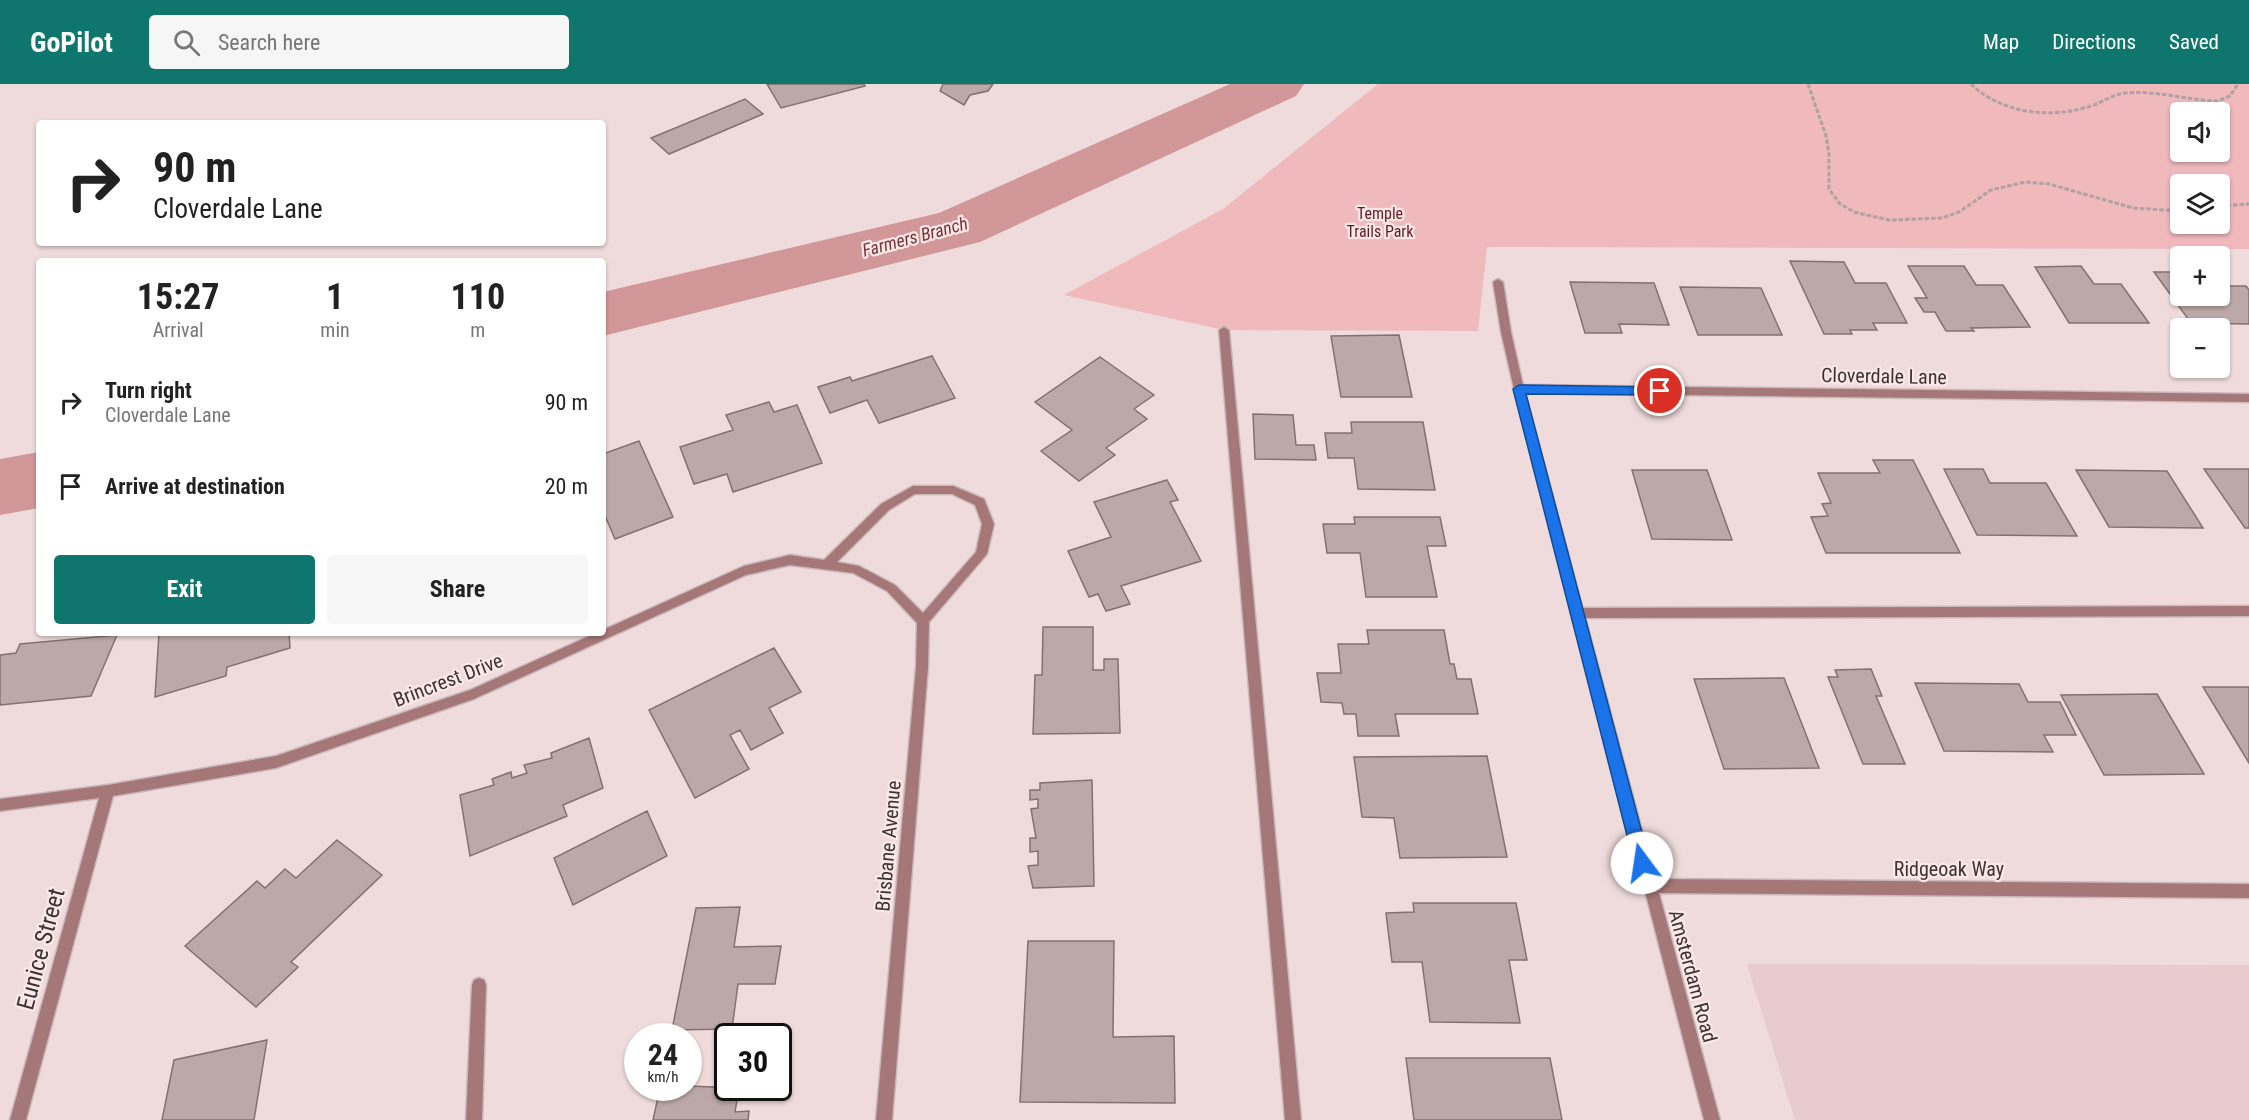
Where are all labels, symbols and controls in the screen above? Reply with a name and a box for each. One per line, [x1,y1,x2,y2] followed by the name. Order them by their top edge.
[149,15,569,69] search box
[30,26,113,59] text: GoPilot
[170,26,203,59] icon: search
[218,30,320,55] text: Search here
[1983,30,2019,54] text: Map
[2052,30,2136,54] text: Directions
[2169,30,2219,54] text: Saved
[2170,102,2230,378] map controls
[2170,102,2230,162] button: sound
[153,143,236,192] text: 90 m
[54,144,132,222] icon: right
[2170,174,2230,234] button: layers
[153,193,323,225] text: Cloverdale Lane
[1347,204,1414,241] park label: Temple Trails Park
[860,212,970,261] water label: Farmers Branch
[2170,246,2230,306] button: +
[137,276,219,318] text: 15:27
[326,276,344,318] text: 1
[451,276,505,318] text: 110
[153,318,204,342] text: Arrival
[320,318,350,342] text: min
[470,318,485,342] text: m
[2170,318,2230,378] button: −
[1821,363,1947,389] street label: Cloverdale Lane
[1634,365,1685,416] pin
[1643,374,1676,407] icon: arrive
[105,378,192,403] text: Turn right
[54,386,87,419] icon: right
[545,390,588,415] text: 90 m
[105,403,231,427] text: Cloverdale Lane
[54,470,87,503] icon: arrive
[105,474,285,499] text: Arrive at destination
[545,474,588,499] text: 20 m
[54,555,315,624] button: Exit
[327,555,588,624] button: Share
[390,648,506,712] street label: Brincrest Drive
[870,780,906,912] street label: Brisbane Avenue
[1610,831,1674,895] position arrow
[1894,857,2004,881] street label: Ridgeoak Way
[11,885,71,1013] street label: Eunice Street
[1664,907,1722,1045] street label: Amsterdam Road
[714,1023,792,1101] speed limit sign: 30
[648,1037,678,1072] text: 24
[648,1068,678,1086] text: km/h

